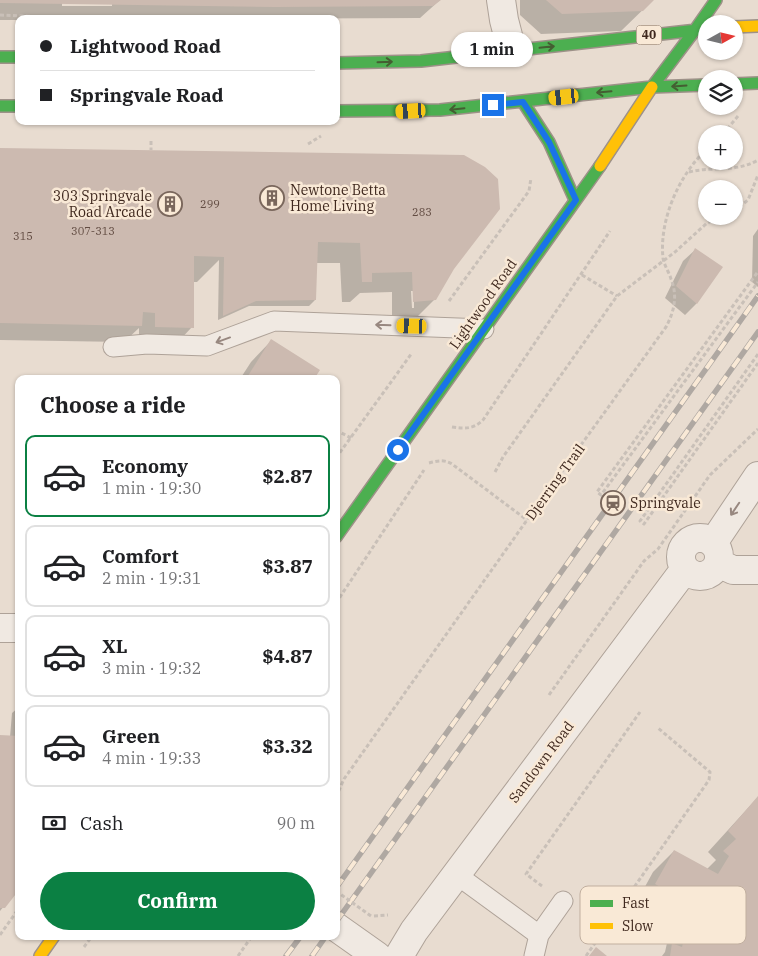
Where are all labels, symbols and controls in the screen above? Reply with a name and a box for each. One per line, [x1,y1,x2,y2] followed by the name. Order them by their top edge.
[698,15,742,60] north arrow
[698,15,743,225] map controls
[636,26,662,44] road number: 40
[452,32,534,68] callout: 1 min
[70,34,221,58] text: Lightwood Road
[470,39,514,59] text: 1 min
[538,42,554,52] one-way arrow
[376,57,393,67] one-way arrow
[698,70,743,115] button: layers
[672,82,688,91] one-way arrow
[70,83,224,107] text: Springvale Road
[548,88,579,106] car
[596,88,612,97] one-way arrow
[482,94,504,116] route end
[395,103,426,119] car
[449,104,465,114] one-way arrow
[698,125,743,170] button: +
[698,180,743,225] button: −
[290,181,386,215] place label: Newtone Betta Home Living
[259,185,285,211] building icon: Newtone Betta Home Living
[53,187,152,221] place label: 303 Springvale Road Arcade
[157,191,183,217] building icon: 303 Springvale Road Arcade
[200,197,220,211] house number: 299
[412,205,432,219] house number: 283
[71,224,115,238] house number: 307-313
[13,229,33,243] house number: 315
[445,255,521,353] street label: Lightwood Road
[396,318,427,334] car
[375,321,391,330] one-way arrow
[216,336,232,345] one-way arrow
[40,390,186,419] text: Choose a ride
[387,439,409,461] route start
[521,440,589,524] street label: Djerring Trail
[42,454,87,499] icon: car
[102,454,188,478] text: Economy
[262,464,313,488] text: $2.87
[102,478,201,498] text: 1 min · 19:30
[600,490,626,516] station icon: Springvale
[630,494,701,512] place label: Springvale
[730,502,741,516] one-way arrow
[42,544,87,589] icon: car
[102,544,179,568] text: Comfort
[262,554,313,578] text: $3.87
[102,568,201,588] text: 2 min · 19:31
[42,634,87,679] icon: car
[102,634,128,658] text: XL
[262,644,313,668] text: $4.87
[102,658,201,678] text: 3 min · 19:32
[504,717,578,806] street label: Sandown Road
[42,724,87,769] icon: car
[102,724,160,748] text: Green
[262,734,313,758] text: $3.32
[102,748,201,768] text: 4 min · 19:33
[40,809,68,837] icon: cash
[80,811,124,835] text: Cash
[277,813,315,833] text: 90 m
[40,872,315,930] button: Confirm
[580,886,746,944] legend
[622,894,650,912] text: Fast
[622,917,653,935] text: Slow

